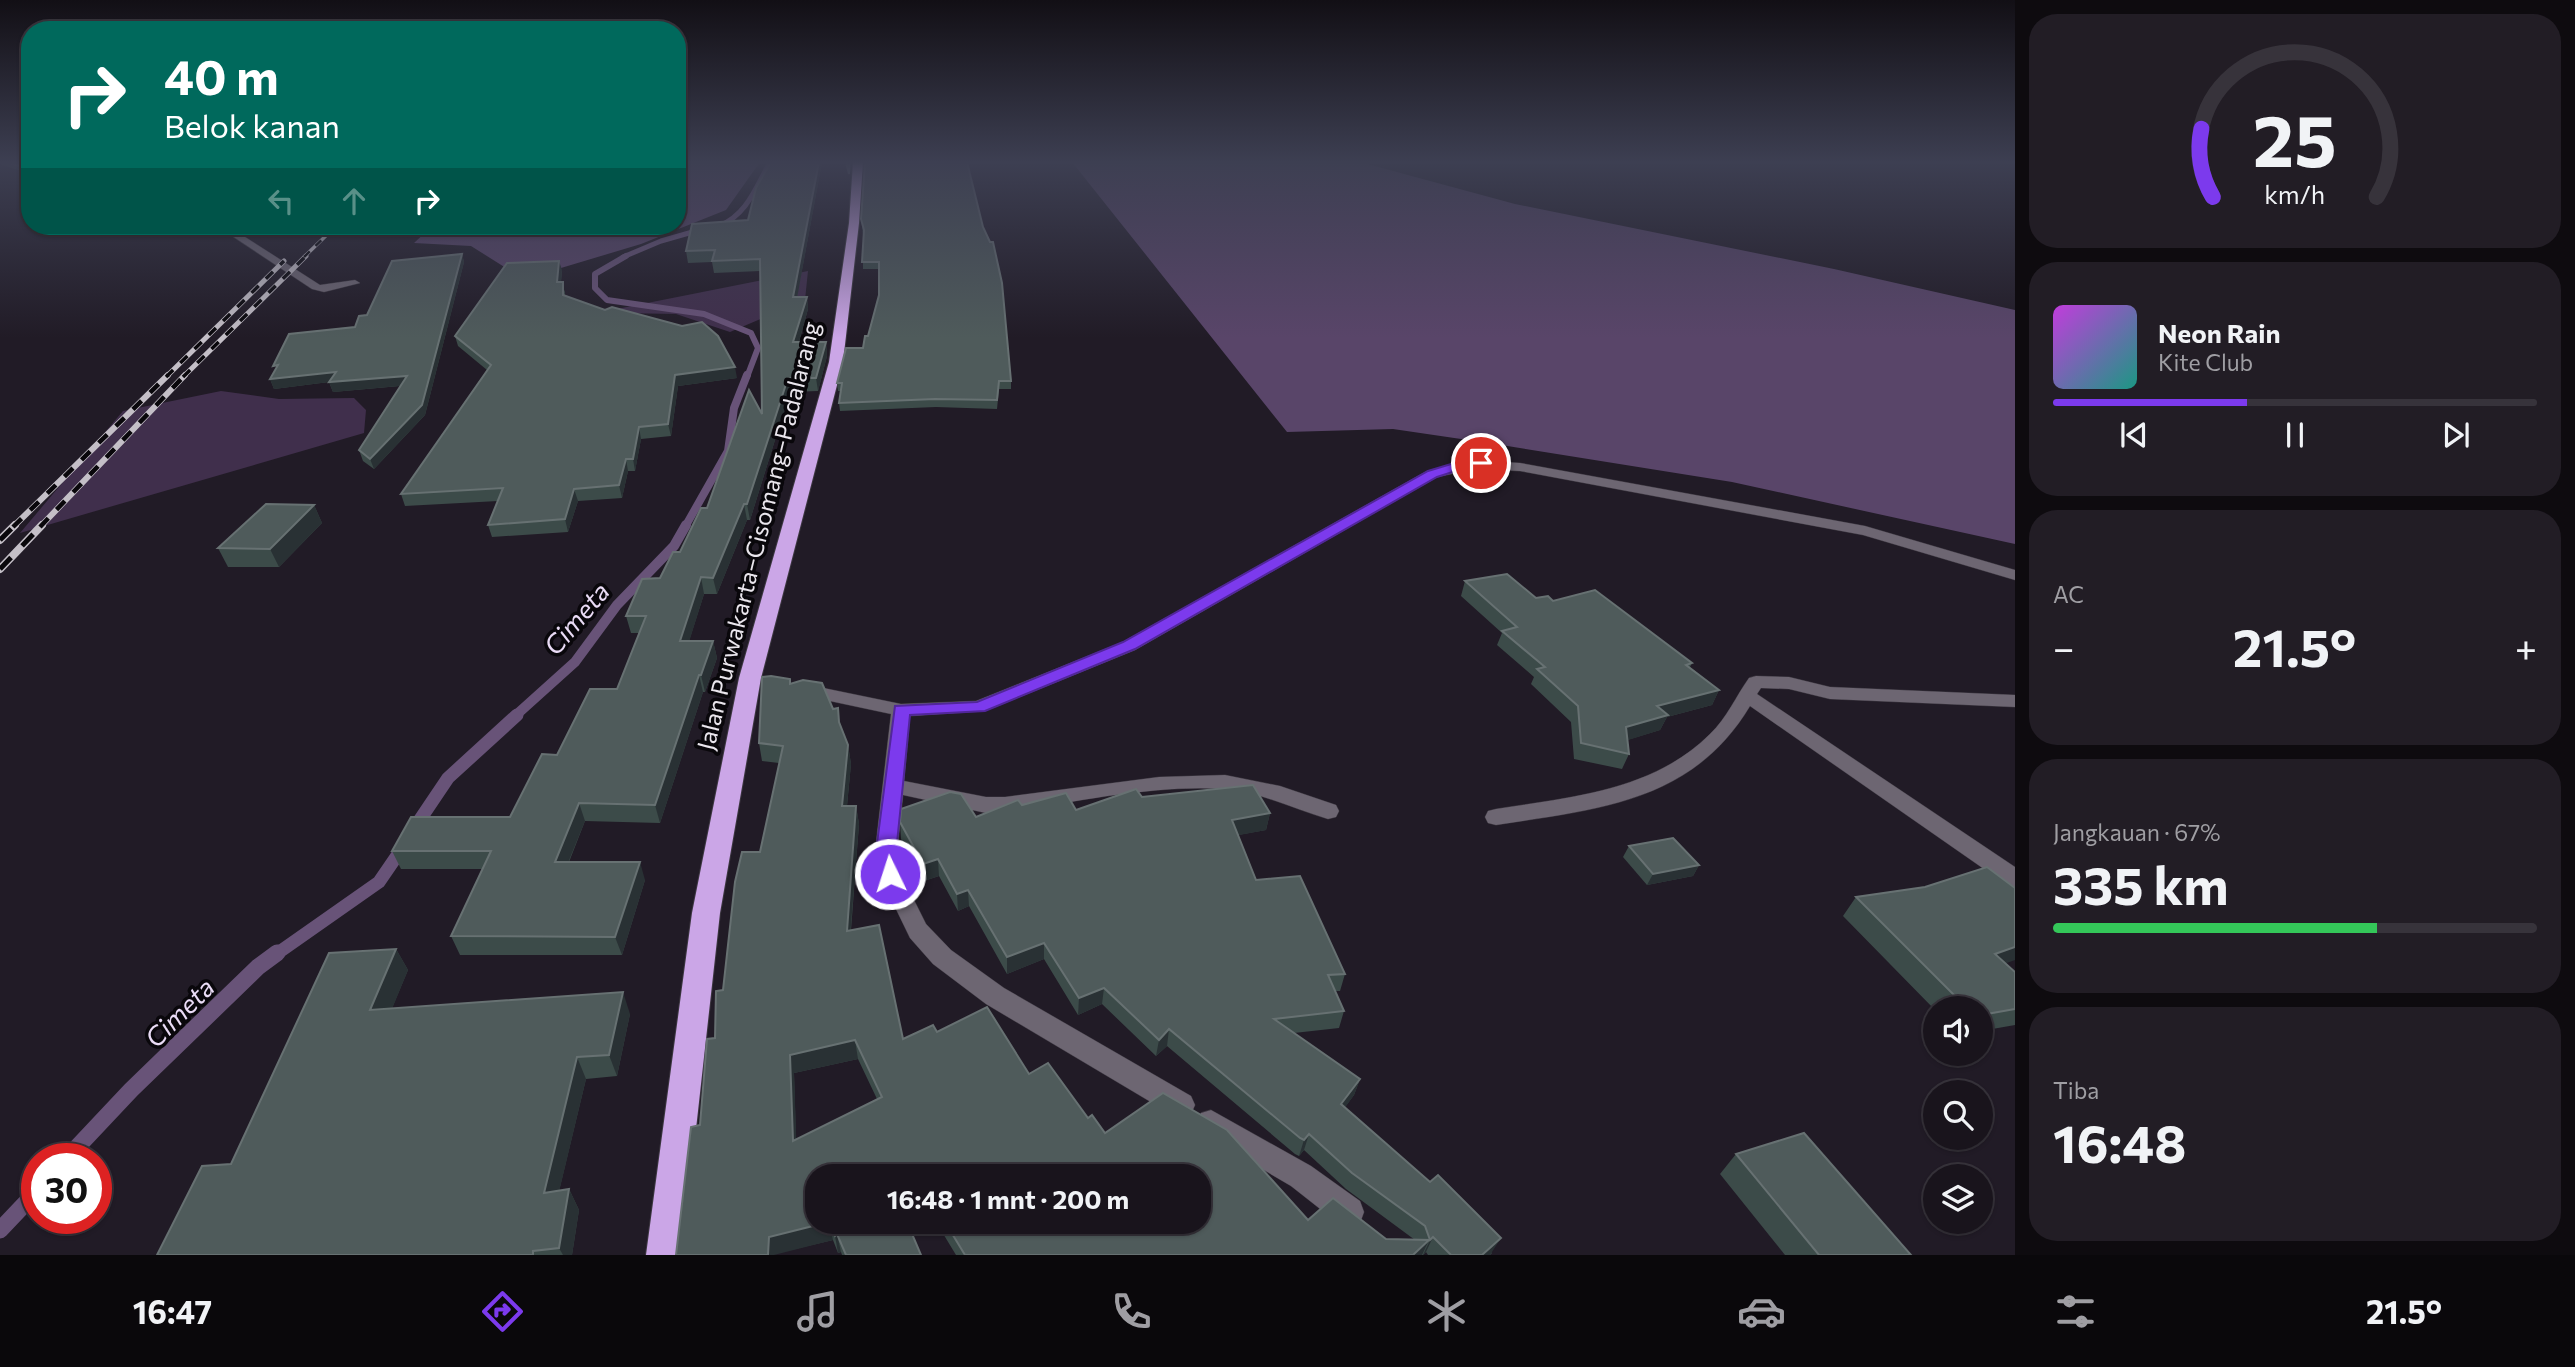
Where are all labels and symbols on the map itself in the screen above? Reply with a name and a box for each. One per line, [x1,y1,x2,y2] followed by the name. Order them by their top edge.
[690,318,825,753] street label: Jalan Purwakarta–Cisomang–Padalarang
[1451,433,1511,493] pin
[537,576,615,661] water label: Cimeta
[853,837,927,911] position arrow
[138,971,220,1053] water label: Cimeta
[21,1143,112,1234] speed limit sign: 30

